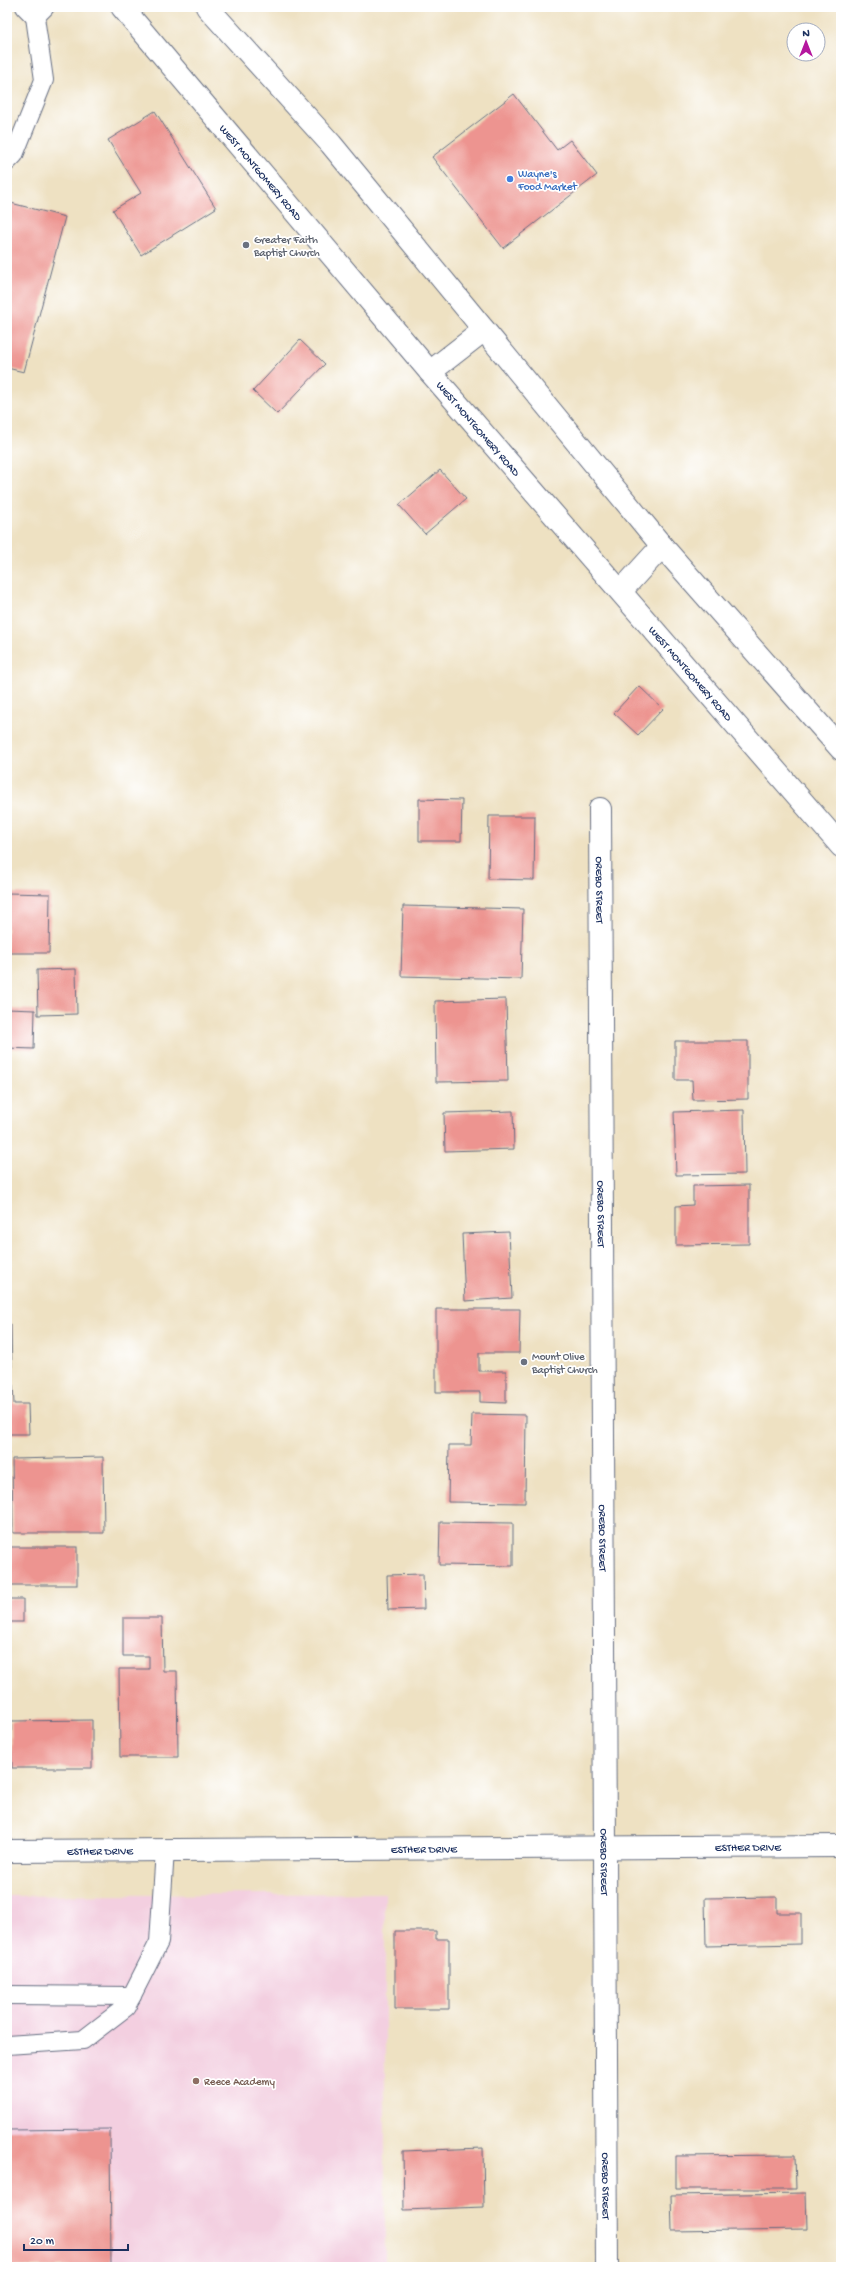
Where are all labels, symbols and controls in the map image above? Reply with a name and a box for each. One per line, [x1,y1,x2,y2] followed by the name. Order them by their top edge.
[786,22,826,62] north arrow
[802,28,810,40] text: N
[216,123,304,224] street label: WEST MONTGOMERY ROAD
[517,169,578,194] place label: Wayne's Food Market
[505,174,515,184] marker: Wayne's Food Market
[253,235,320,260] place label: Greater Faith Baptist Church
[241,240,251,250] marker: Greater Faith Baptist Church
[433,380,522,480] street label: WEST MONTGOMERY ROAD
[645,625,734,725] street label: WEST MONTGOMERY ROAD
[592,856,605,924] street label: OREBO STREET
[594,1180,606,1248] street label: OREBO STREET
[531,1352,598,1377] place label: Mount Olive Baptist Church
[519,1357,529,1367] marker: Mount Olive Baptist Church
[595,1504,608,1572] street label: OREBO STREET
[597,1828,609,1896] street label: OREBO STREET
[715,1842,782,1855] street label: ESTHER DRIVE
[391,1844,458,1857] street label: ESTHER DRIVE
[67,1846,134,1859] street label: ESTHER DRIVE
[191,2076,201,2086] marker: Reece Academy
[204,2077,275,2089] place label: Reece Academy
[598,2152,611,2220] street label: OREBO STREET
[24,2226,128,2252] scale bar
[30,2235,55,2249] text: 20 m

